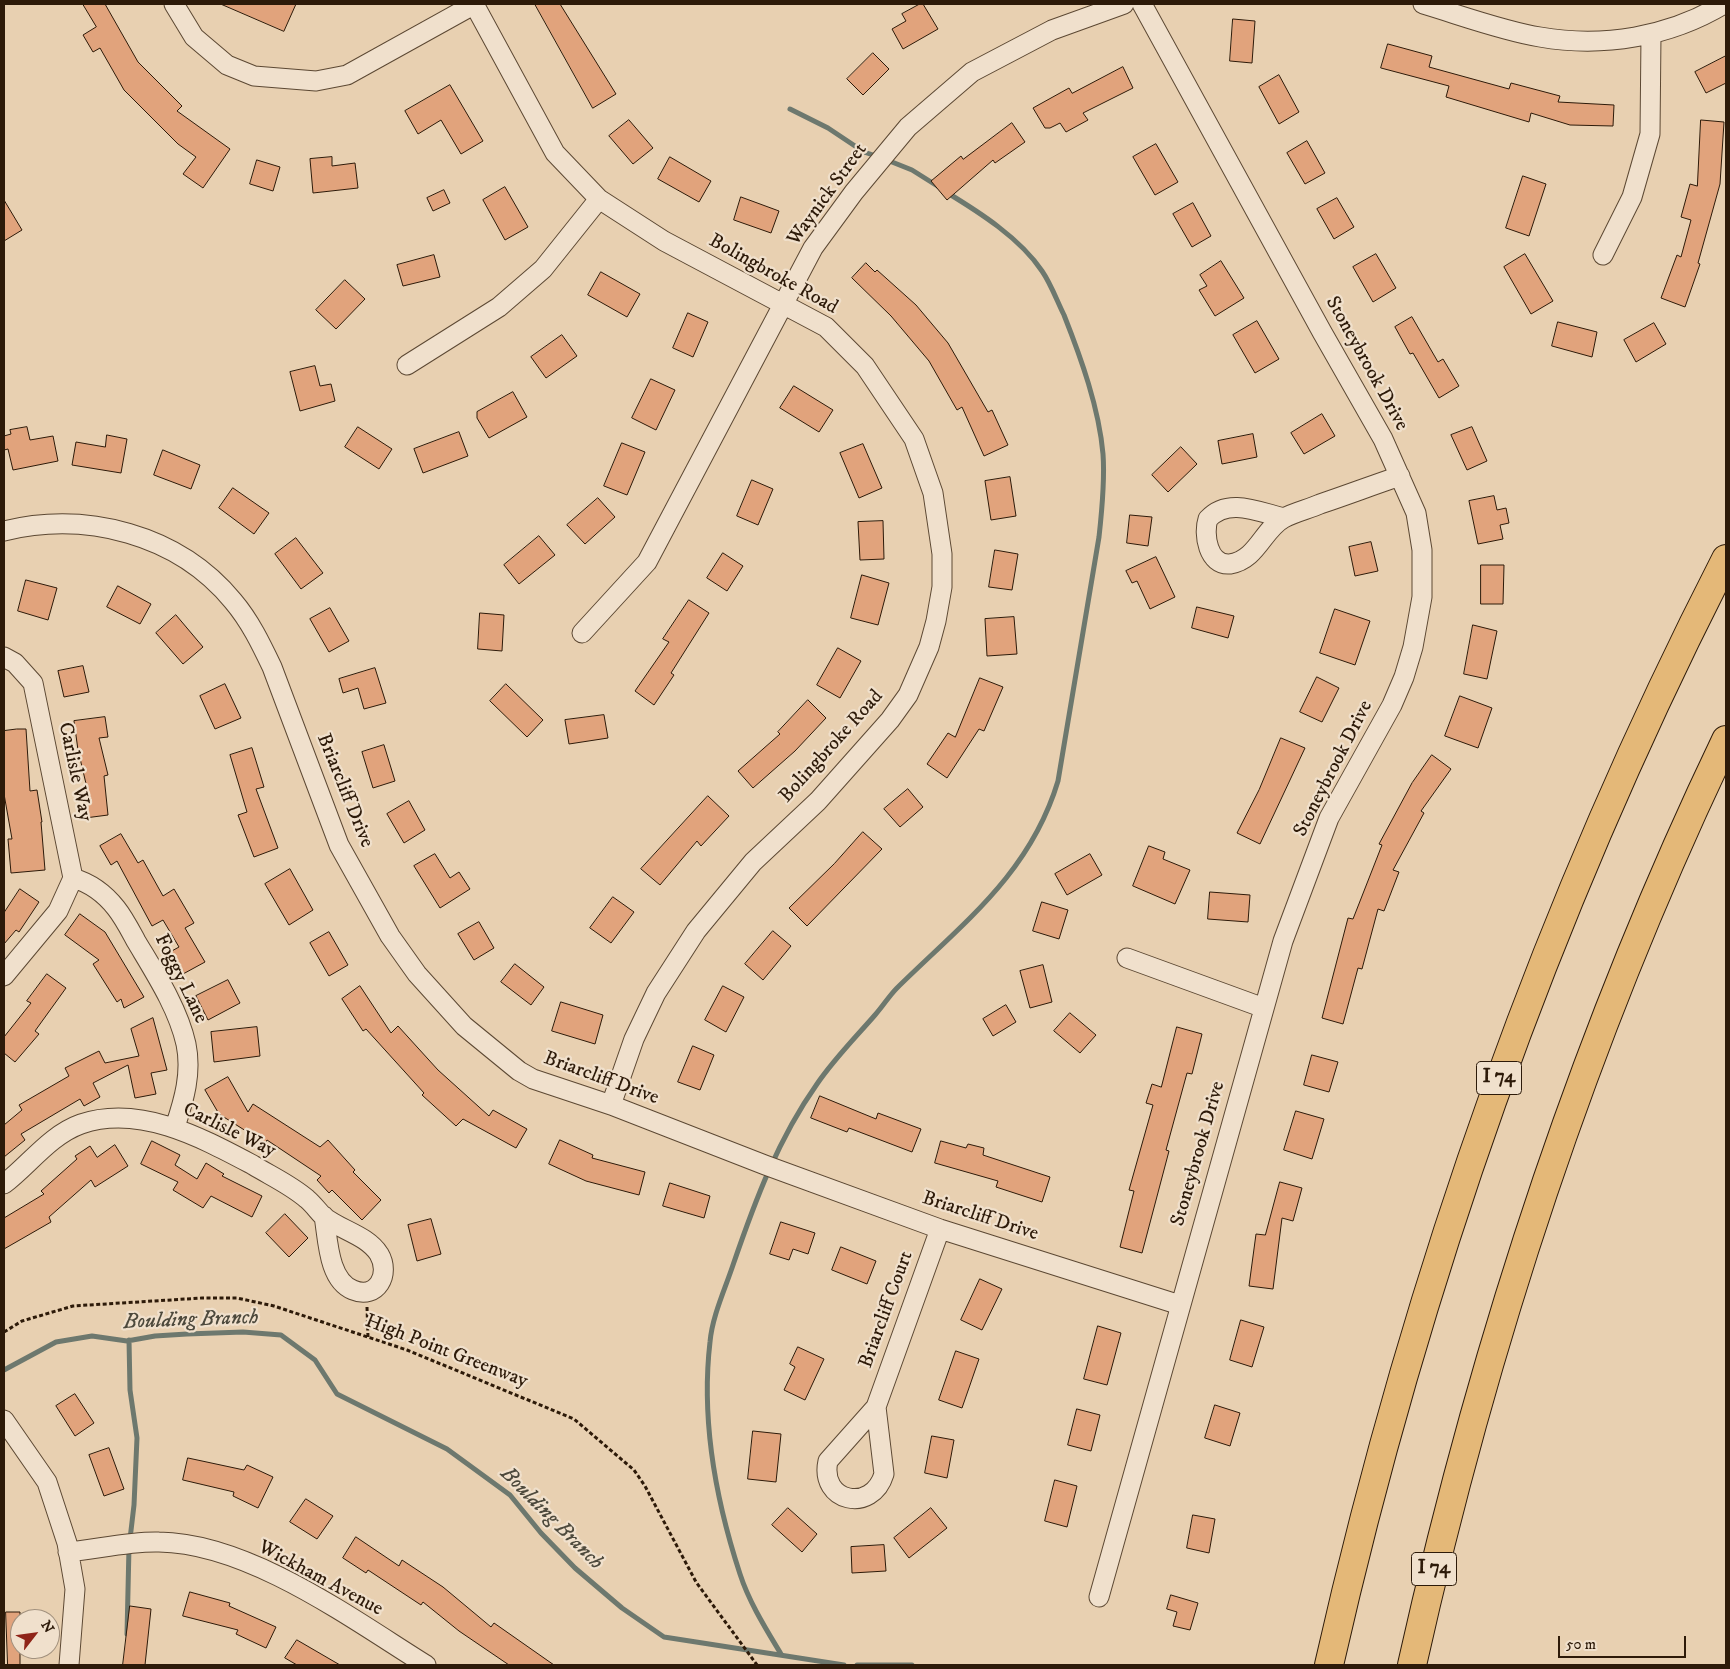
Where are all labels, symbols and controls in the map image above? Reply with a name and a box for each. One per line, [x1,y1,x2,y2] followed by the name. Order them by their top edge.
[783,139,873,251] street label: Waynick Street
[704,230,842,320] street label: Bolingbroke Road
[1319,293,1413,435] street label: Stoneybrook Drive
[775,686,889,808] street label: Bolingbroke Road
[1289,697,1379,841] street label: Stoneybrook Drive
[52,720,96,824] street label: Carlisle Way
[310,731,378,851] street label: Briarcliff Drive
[148,930,212,1028] street label: Foggy Lane
[540,1047,662,1111] street label: Briarcliff Drive
[1476,1062,1522,1094] road number: I 74
[1167,1079,1231,1229] street label: Stoneybrook Drive
[179,1098,279,1164] street label: Carlisle Way
[919,1187,1041,1247] street label: Briarcliff Drive
[855,1248,919,1372] street label: Briarcliff Court
[123,1306,259,1336] water label: Boulding Branch
[361,1310,531,1394] street label: High Point Greenway
[494,1462,608,1576] water label: Boulding Branch
[253,1536,387,1622] street label: Wickham Avenue
[1412,1552,1456,1586] road number: I 74
[10,1609,60,1659] north arrow
[36,1618,58,1636] text: N
[1560,1626,1688,1658] scale bar
[1566,1635,1596,1654] text: 50 m

